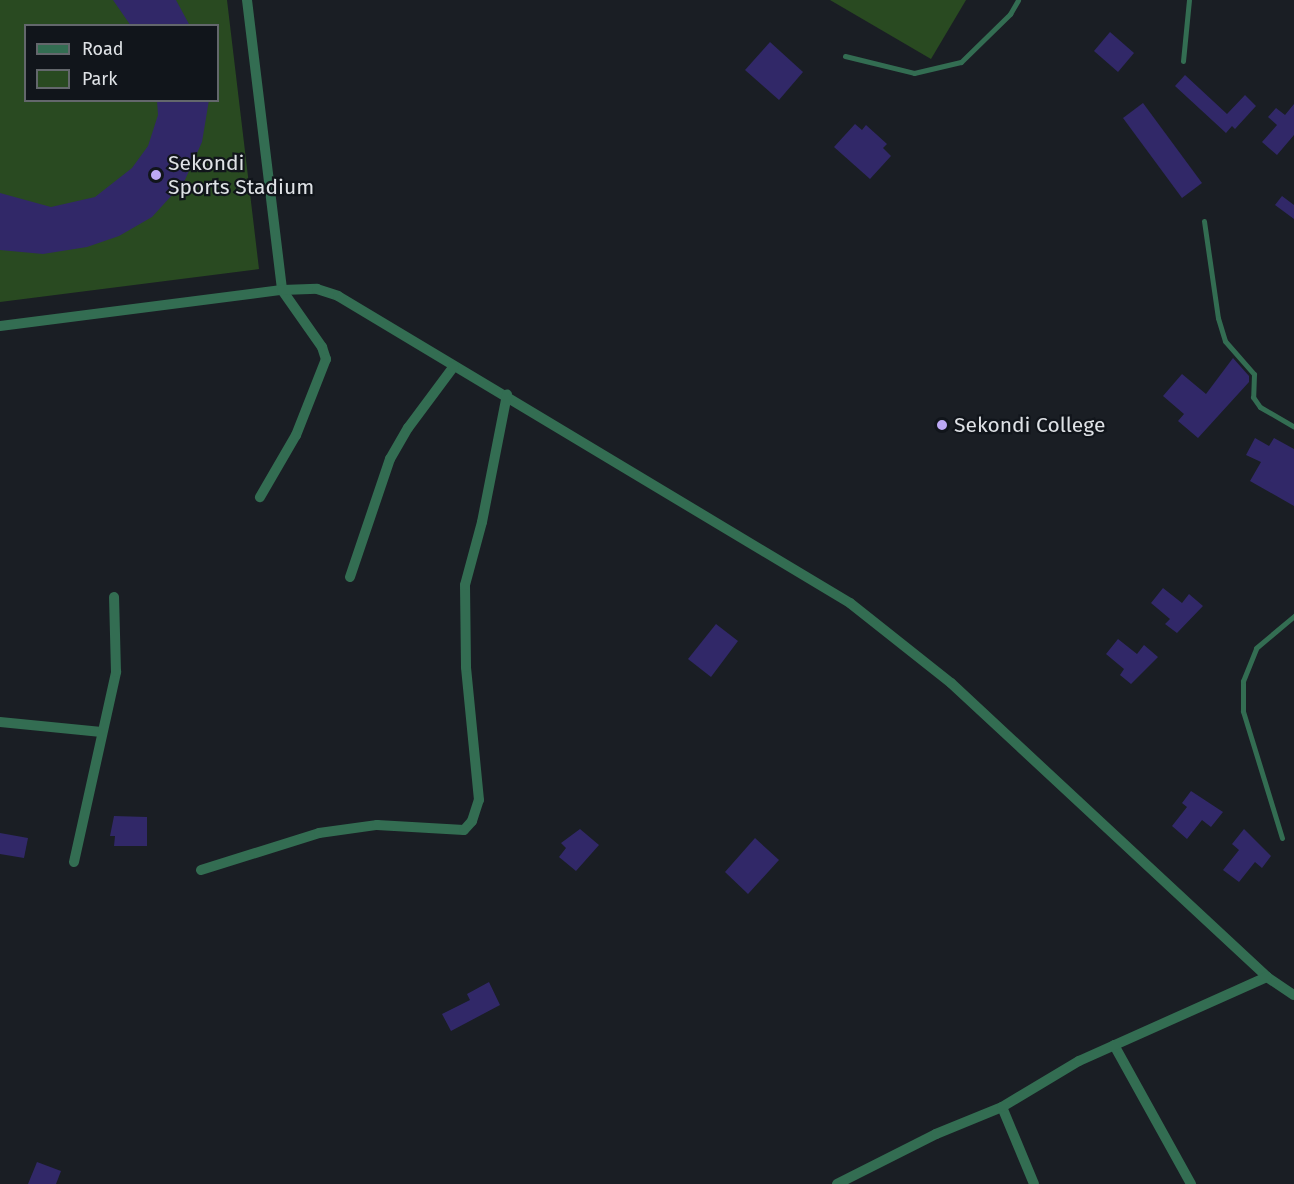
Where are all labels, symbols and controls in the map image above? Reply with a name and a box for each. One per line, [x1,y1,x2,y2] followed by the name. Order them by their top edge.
[24,24,219,102] legend
[82,38,124,60] text: Road
[82,68,117,90] text: Park
[168,150,314,200] place label: Sekondi Sports Stadium
[149,168,163,182] marker: Sekondi Sports Stadium
[954,412,1105,438] place label: Sekondi College
[935,418,949,432] marker: Sekondi College

